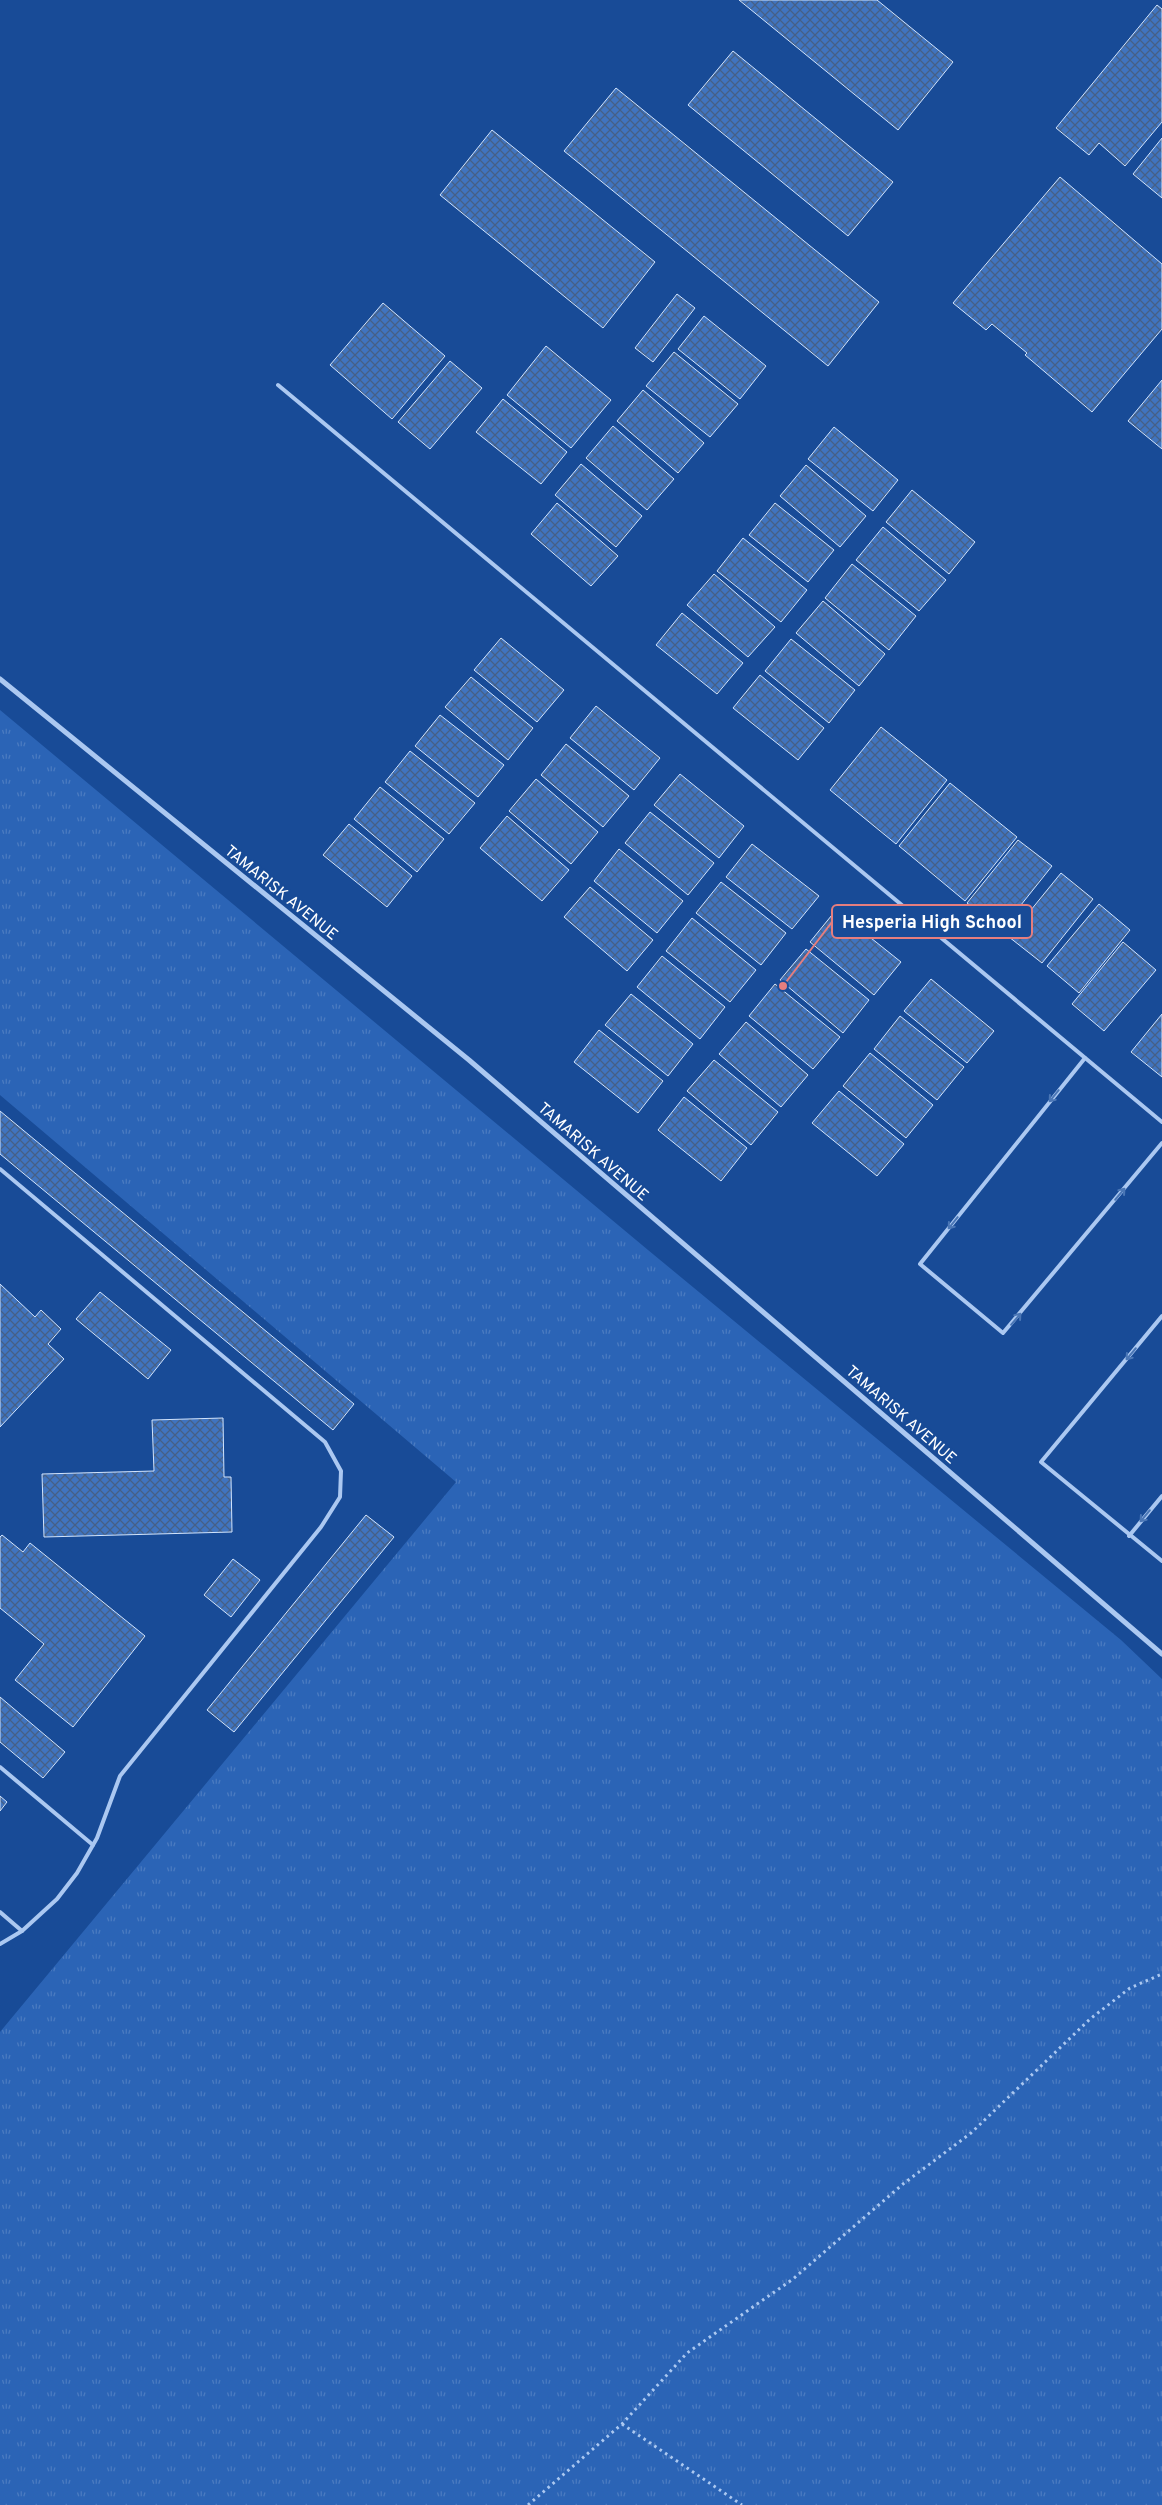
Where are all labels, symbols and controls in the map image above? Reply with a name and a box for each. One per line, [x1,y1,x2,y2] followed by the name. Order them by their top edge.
[220,842,342,946] street label: TAMARISK AVENUE
[832,905,1032,938] callout: Hesperia High School
[842,912,1022,935] text: Hesperia High School
[1049,1089,1060,1102] one-way arrow
[533,1099,652,1206] street label: TAMARISK AVENUE
[1114,1188,1125,1201] one-way arrow
[948,1216,958,1230] one-way arrow
[1010,1312,1021,1325] one-way arrow
[1125,1347,1136,1360] one-way arrow
[841,1362,960,1469] street label: TAMARISK AVENUE
[1140,1509,1151,1522] one-way arrow

